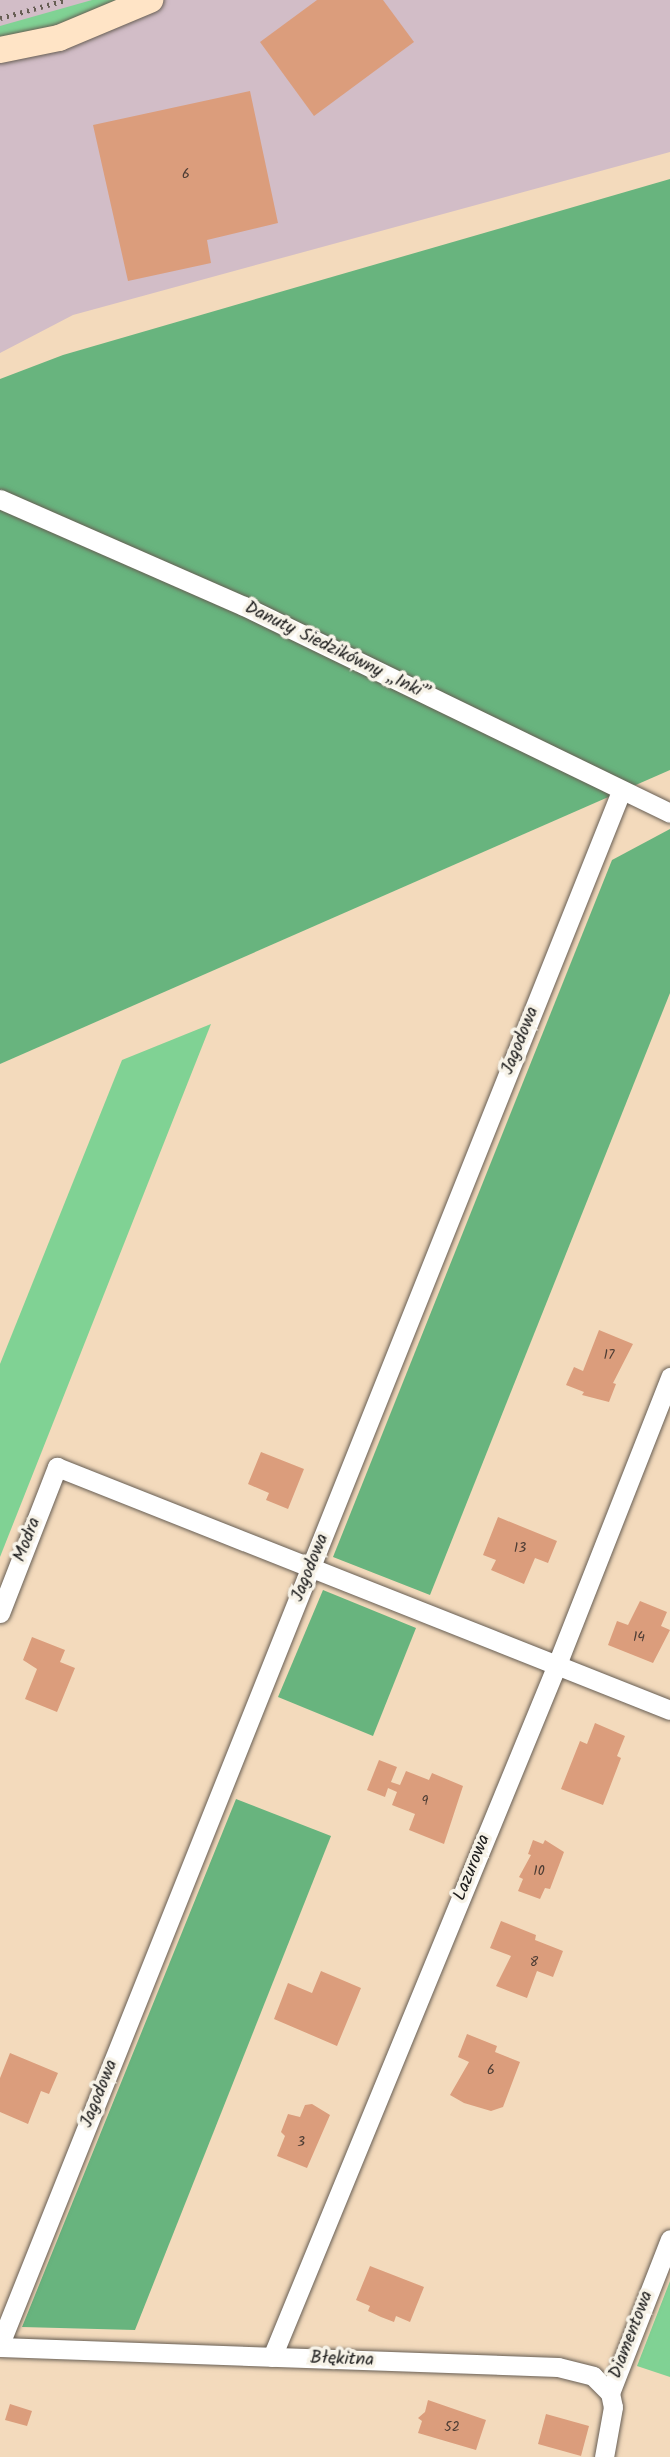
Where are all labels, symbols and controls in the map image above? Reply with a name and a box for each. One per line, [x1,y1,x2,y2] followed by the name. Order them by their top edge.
[182,166,190,182] house number: 6
[241,598,433,706] street label: Danuty Siedzikówny „Inki”
[498,1004,544,1078] street label: Jagodowa
[604,1347,614,1363] house number: 17
[10,1515,46,1565] street label: Modra
[288,1531,334,1605] street label: Jagodowa
[514,1540,526,1556] house number: 13
[633,1629,645,1645] house number: 14
[422,1793,428,1809] house number: 9
[450,1832,496,1904] street label: Lazurowa
[533,1863,545,1879] house number: 10
[530,1954,538,1970] house number: 8
[77,2057,123,2131] street label: Jagodowa
[487,2062,495,2078] house number: 6
[297,2134,305,2150] house number: 3
[605,2288,659,2382] street label: Diamentowa
[310,2348,374,2372] street label: Błękitna
[444,2419,460,2435] house number: 52

